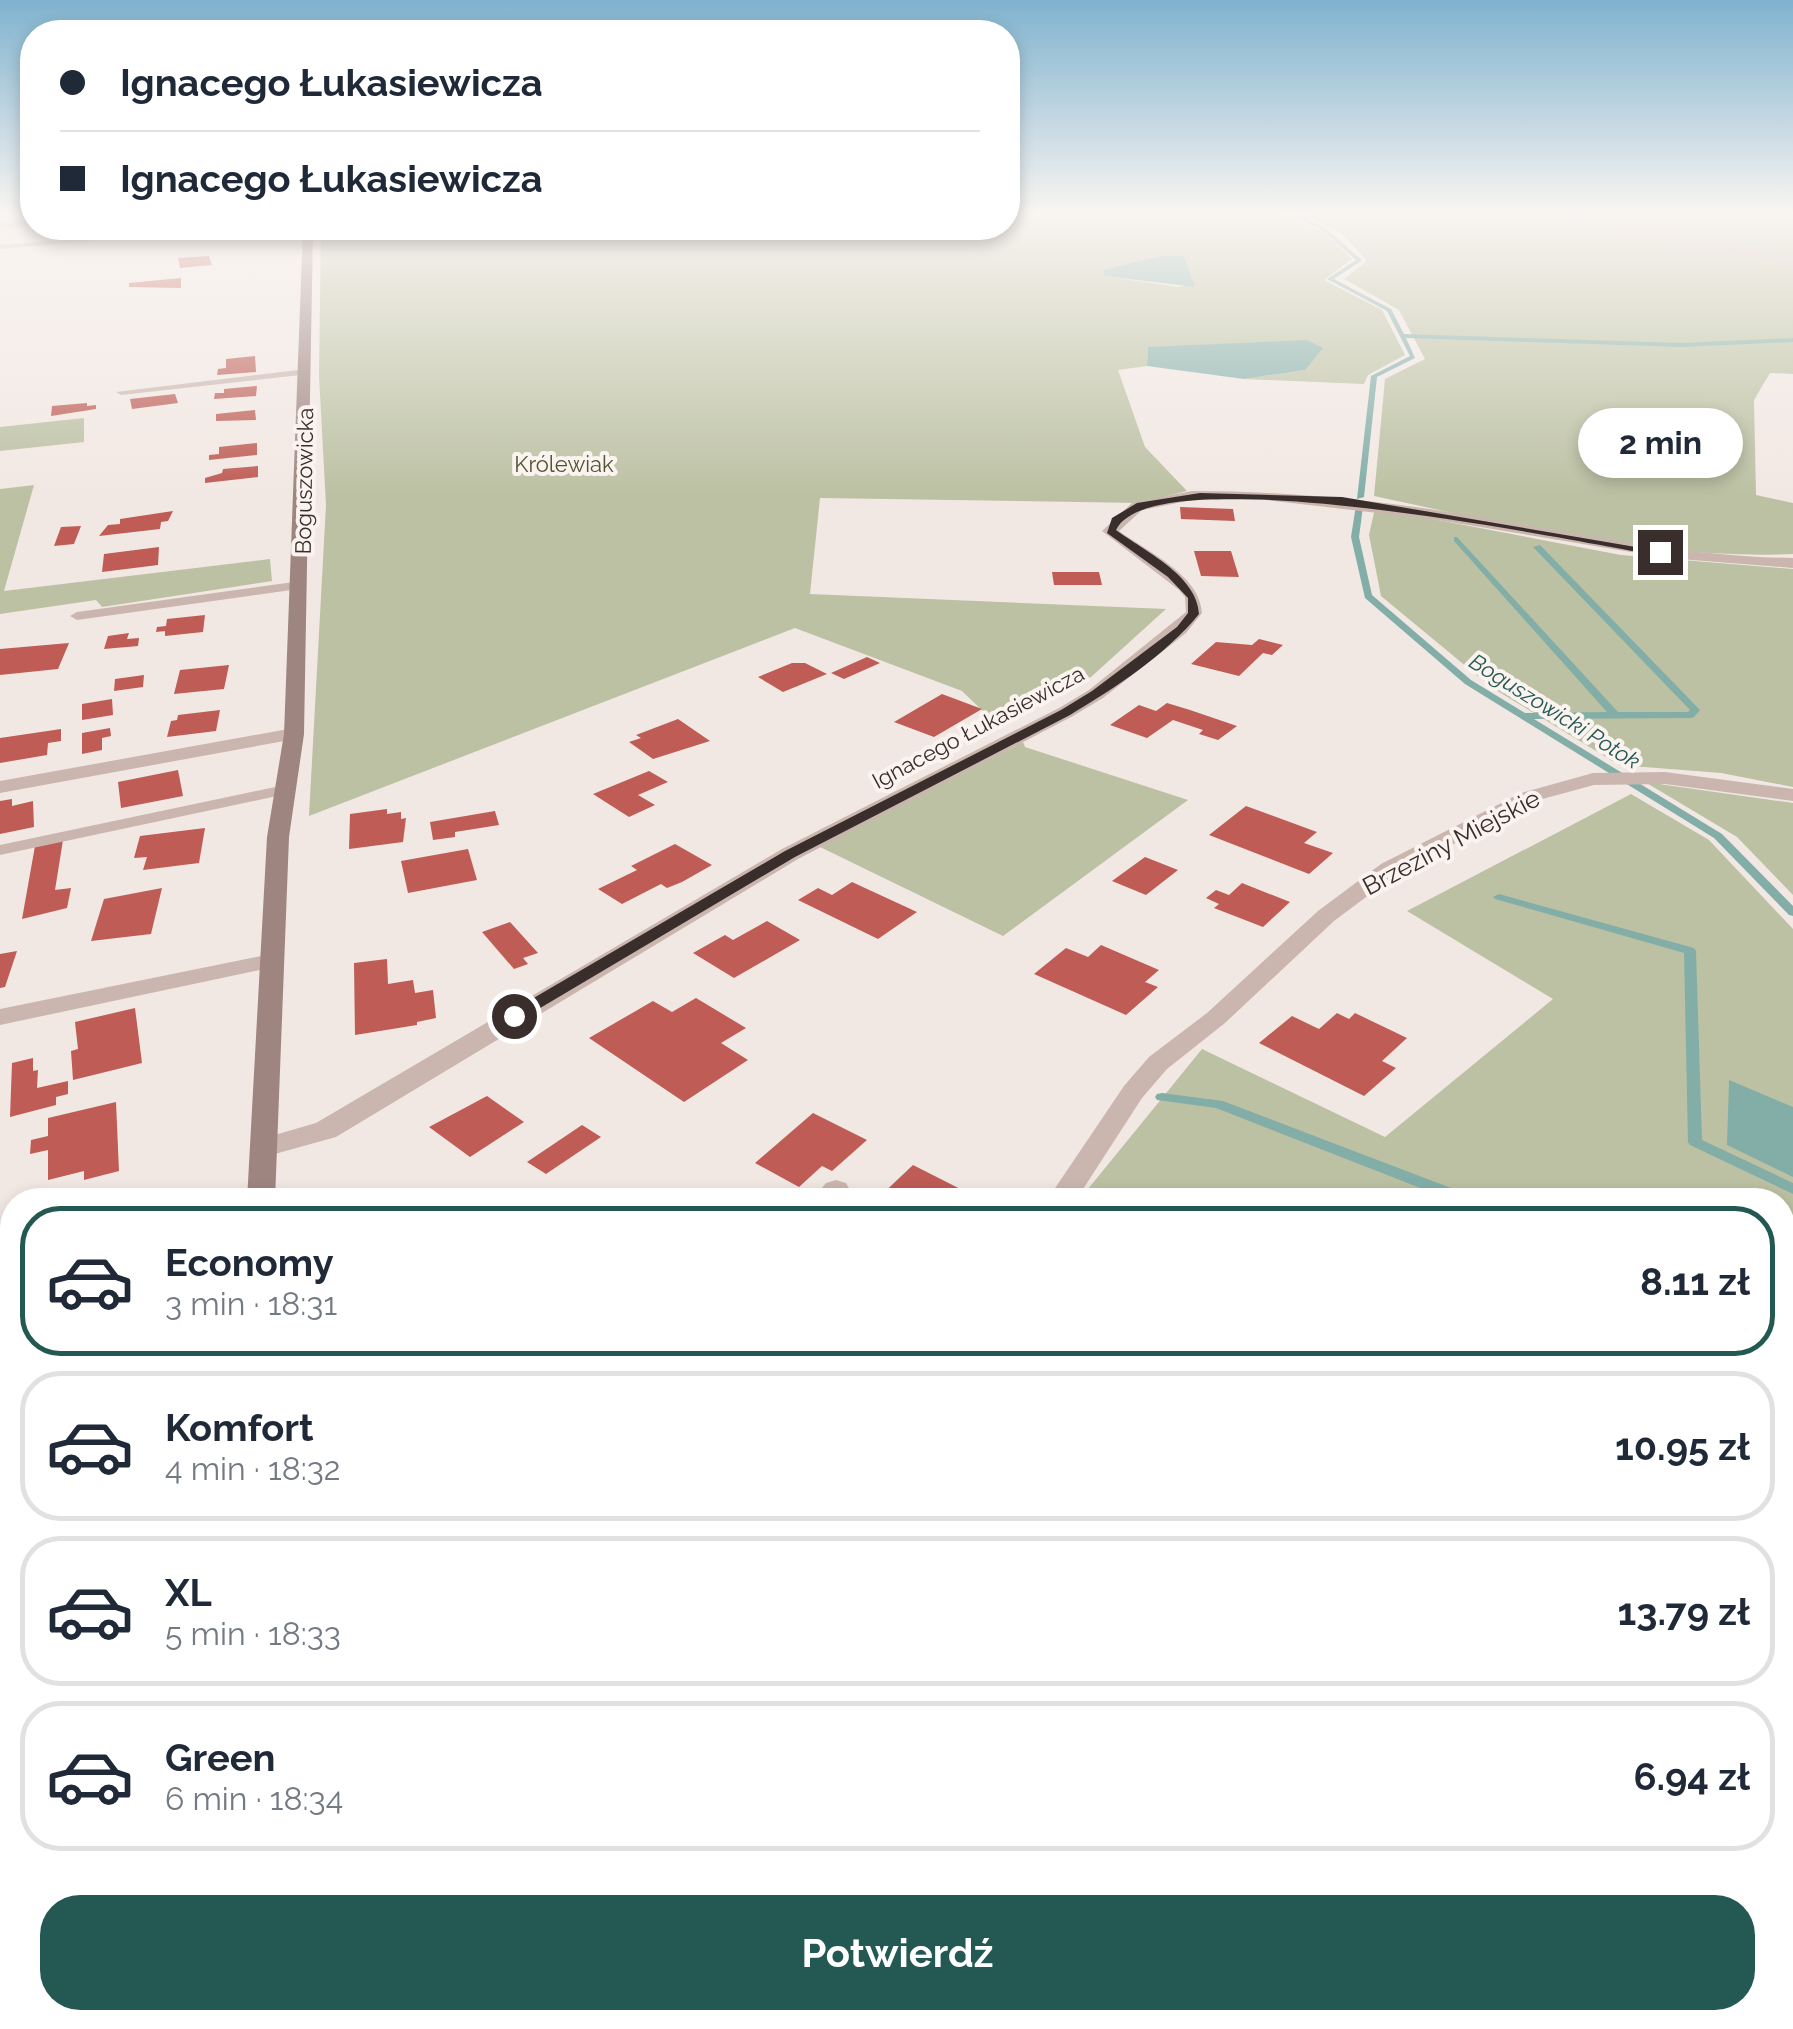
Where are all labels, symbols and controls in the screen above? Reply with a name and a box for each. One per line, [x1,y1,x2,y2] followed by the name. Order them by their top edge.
[120,60,543,105] text: Ignacego Łukasiewicza
[120,156,543,201] text: Ignacego Łukasiewicza
[290,407,318,555] street label: Boguszowicka
[1578,407,1742,477] callout: 2 min
[1619,424,1702,461] text: 2 min
[514,451,614,477] park label: Królewiak
[1638,530,1683,575] route end
[1465,648,1645,774] water label: Boguszowicki Potok
[868,660,1088,794] street label: Ignacego Łukasiewicza
[1357,783,1545,901] street label: Brzeziny Miejskie
[492,994,537,1039] route start
[45,1236,135,1326] icon: car
[165,1240,334,1285] text: Economy
[1640,1259,1750,1304] text: 8.11 zł
[165,1285,337,1322] text: 3 min · 18:31
[45,1401,135,1491] icon: car
[165,1405,314,1450] text: Komfort
[1615,1424,1750,1469] text: 10.95 zł
[165,1450,341,1487] text: 4 min · 18:32
[45,1566,135,1656] icon: car
[165,1570,212,1615] text: XL
[1618,1589,1750,1634] text: 13.79 zł
[165,1615,341,1652] text: 5 min · 18:33
[45,1731,135,1821] icon: car
[165,1735,275,1780] text: Green
[1633,1754,1750,1799] text: 6.94 zł
[165,1780,343,1817] text: 6 min · 18:34
[40,1895,1755,2010] button: Potwierdź

